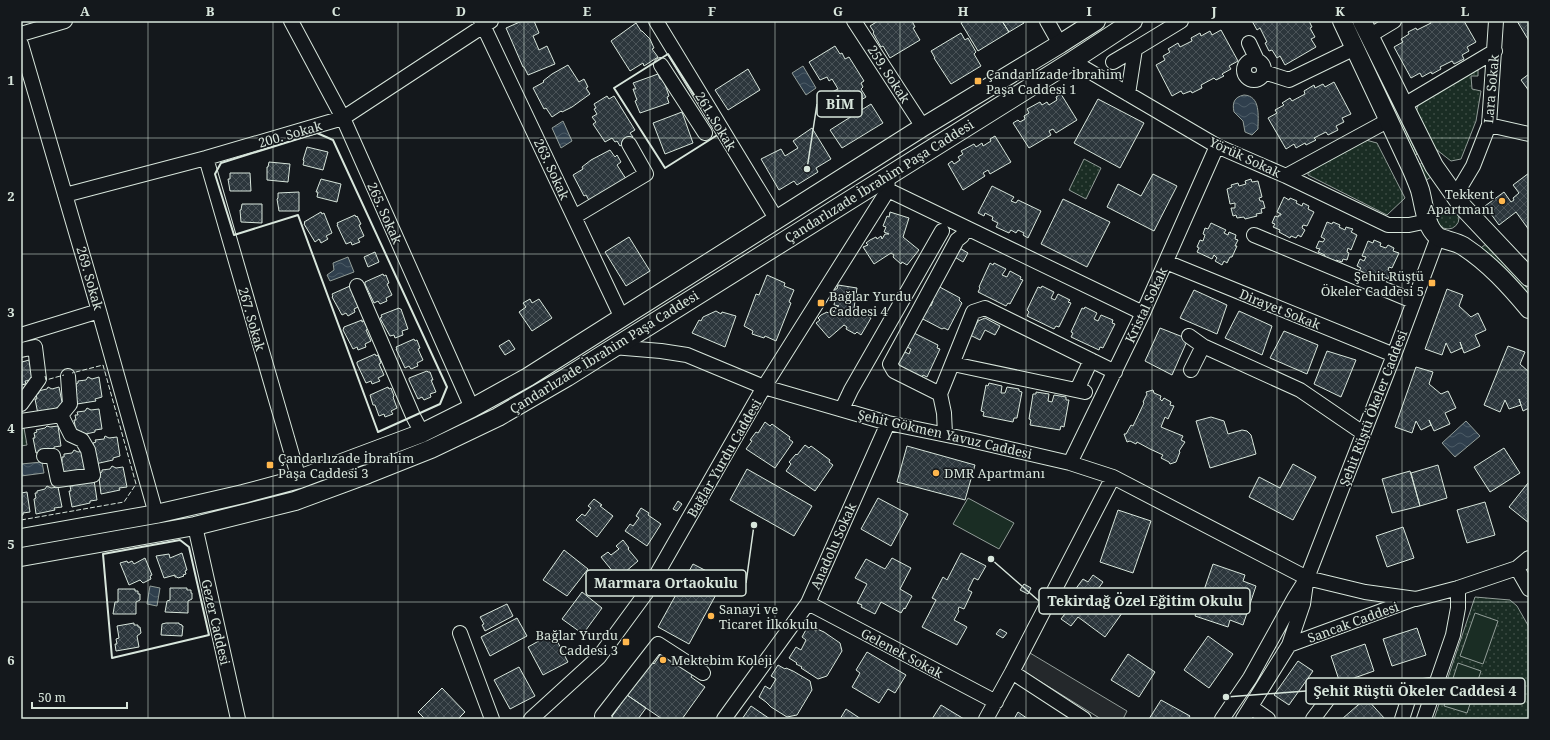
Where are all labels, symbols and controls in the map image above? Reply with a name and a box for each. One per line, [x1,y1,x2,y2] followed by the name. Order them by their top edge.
[80,2,90,20] text: A
[206,2,215,20] text: B
[332,2,341,20] text: C
[456,2,466,20] text: D
[583,2,592,20] text: E
[708,2,716,20] text: F
[833,2,843,20] text: G
[958,2,969,20] text: H
[1086,2,1092,20] text: I
[1210,2,1217,20] text: J
[1335,2,1345,20] text: K
[1461,2,1470,20] text: L
[864,42,915,107] street label: 259. Sokak
[1479,53,1503,124] street label: Lara Sokak
[986,65,1122,98] place label: Çandarlızade İbrahim Paşa Caddesi 1
[7,71,15,89] text: 1
[973,76,983,86] marker: Çandarlızade İbrahim Paşa Caddesi 1
[691,88,741,154] street label: 261. Sokak
[817,91,862,117] callout: BİM
[826,94,854,113] text: BİM
[781,115,977,247] street label: Çandarlızade İbrahim Paşa Caddesi
[256,116,324,152] street label: 200. Sokak
[1205,132,1284,182] street label: Yörük Sokak
[530,135,574,203] street label: 263. Sokak
[363,179,407,247] street label: 265. Sokak
[1427,185,1494,218] place label: Tekkent Apartmanı
[7,187,15,205] text: 2
[1497,196,1507,206] marker: Tekkent Apartmanı
[72,244,108,312] street label: 269. Sokak
[1121,264,1172,346] street label: Kristal Sokak
[1321,267,1424,300] place label: Şehit Rüştü Ökeler Caddesi 5
[1427,278,1437,288] marker: Şehit Rüştü Ökeler Caddesi 5
[234,285,270,353] street label: 267. Sokak
[1237,285,1324,334] street label: Dirayet Sokak
[506,286,702,418] street label: Çandarlızade İbrahim Paşa Caddesi
[829,287,911,320] place label: Bağlar Yurdu Caddesi 4
[816,298,826,308] marker: Bağlar Yurdu Caddesi 4
[7,303,15,321] text: 3
[1335,327,1411,489] street label: Şehit Rüştü Ökeler Caddesi
[683,395,765,521] street label: Bağlar Yurdu Caddesi
[856,405,1034,463] street label: Şehit Gökmen Yavuz Caddesi
[7,419,15,437] text: 4
[278,449,414,482] place label: Çandarlızade İbrahim Paşa Caddesi 3
[265,460,275,470] marker: Çandarlızade İbrahim Paşa Caddesi 3
[944,464,1045,482] place label: DMR Apartmanı
[931,468,941,478] marker: DMR Apartmanı
[806,499,860,592] street label: Anadolu Sokak
[7,535,15,553] text: 5
[586,570,746,596] callout: Marmara Ortaokulu
[594,573,738,592] text: Marmara Ortaokulu
[197,577,235,667] street label: Gezer Caddesi
[1039,588,1250,614] callout: Tekirdağ Özel Eğitim Okulu
[1047,591,1243,610] text: Tekirdağ Özel Eğitim Okulu
[1305,597,1401,647] street label: Sancak Caddesi
[719,600,818,633] place label: Sanayi ve Ticaret İlkokulu
[706,611,716,621] marker: Sanayi ve Ticaret İlkokulu
[858,624,947,682] street label: Gelenek Sokak
[536,626,618,659] place label: Bağlar Yurdu Caddesi 3
[621,637,631,647] marker: Bağlar Yurdu Caddesi 3
[7,651,15,669] text: 6
[671,651,772,669] place label: Mektebim Koleji
[658,655,668,665] marker: Mektebim Koleji
[1306,678,1525,704] callout: Şehit Rüştü Ökeler Caddesi 4
[1313,681,1517,700] text: Şehit Rüştü Ökeler Caddesi 4
[32,684,127,710] scale bar
[38,689,66,706] text: 50 m

